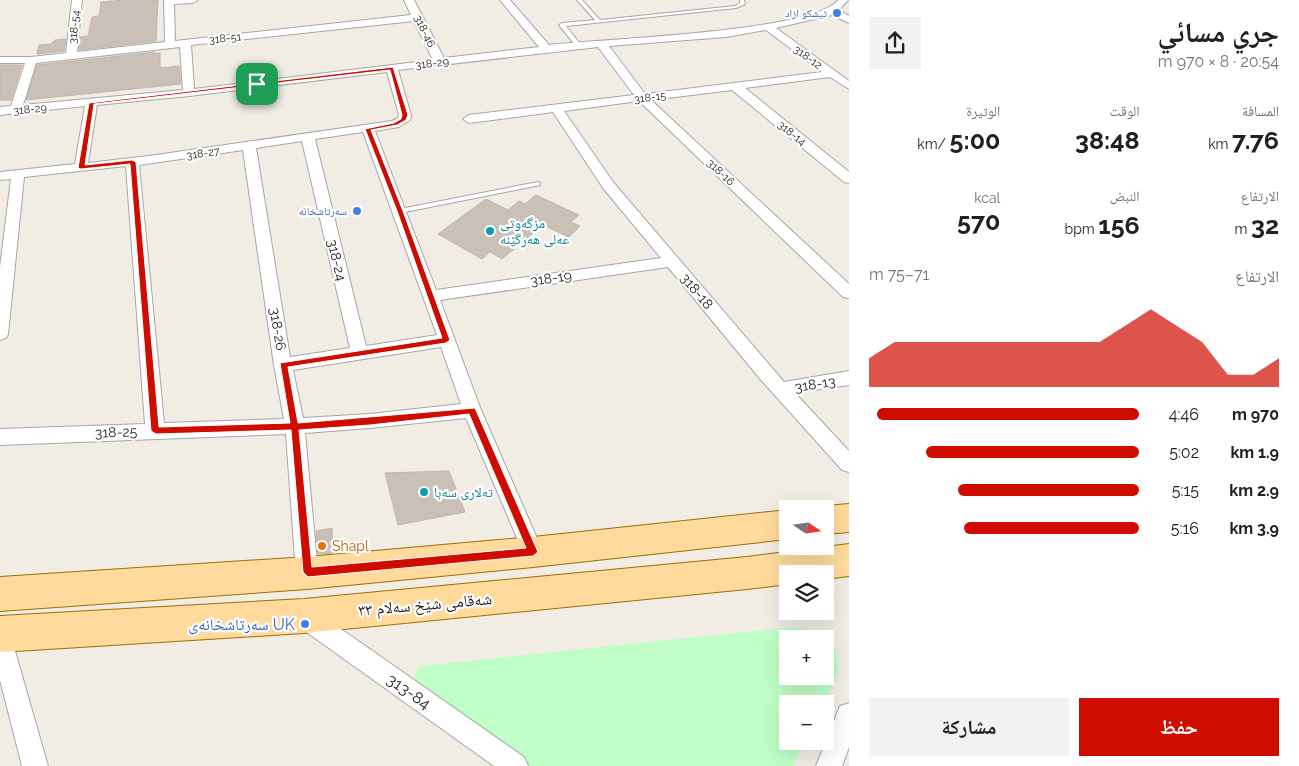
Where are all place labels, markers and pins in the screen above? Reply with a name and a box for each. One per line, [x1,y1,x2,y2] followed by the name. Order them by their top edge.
[785,7,828,20] place label: تيشكو ازاد
[831,7,843,19] marker: تيشكو ازاد
[236,63,278,105] pin
[299,205,347,218] place label: سەرتاشخانە
[351,205,363,217] marker: سەرتاشخانە
[500,215,570,248] place label: مزگەوتی عەلی هەرگێنە
[484,225,496,237] marker: مزگەوتی عەلی هەرگێنە
[434,484,493,501] place label: تەلاری سەبا
[418,486,430,498] marker: تەلاری سەبا
[332,538,369,554] place label: Shapl
[316,540,328,552] marker: Shapl
[188,615,296,635] place label: سەرتاشخانەی UK
[299,618,311,630] marker: سەرتاشخانەی UK

